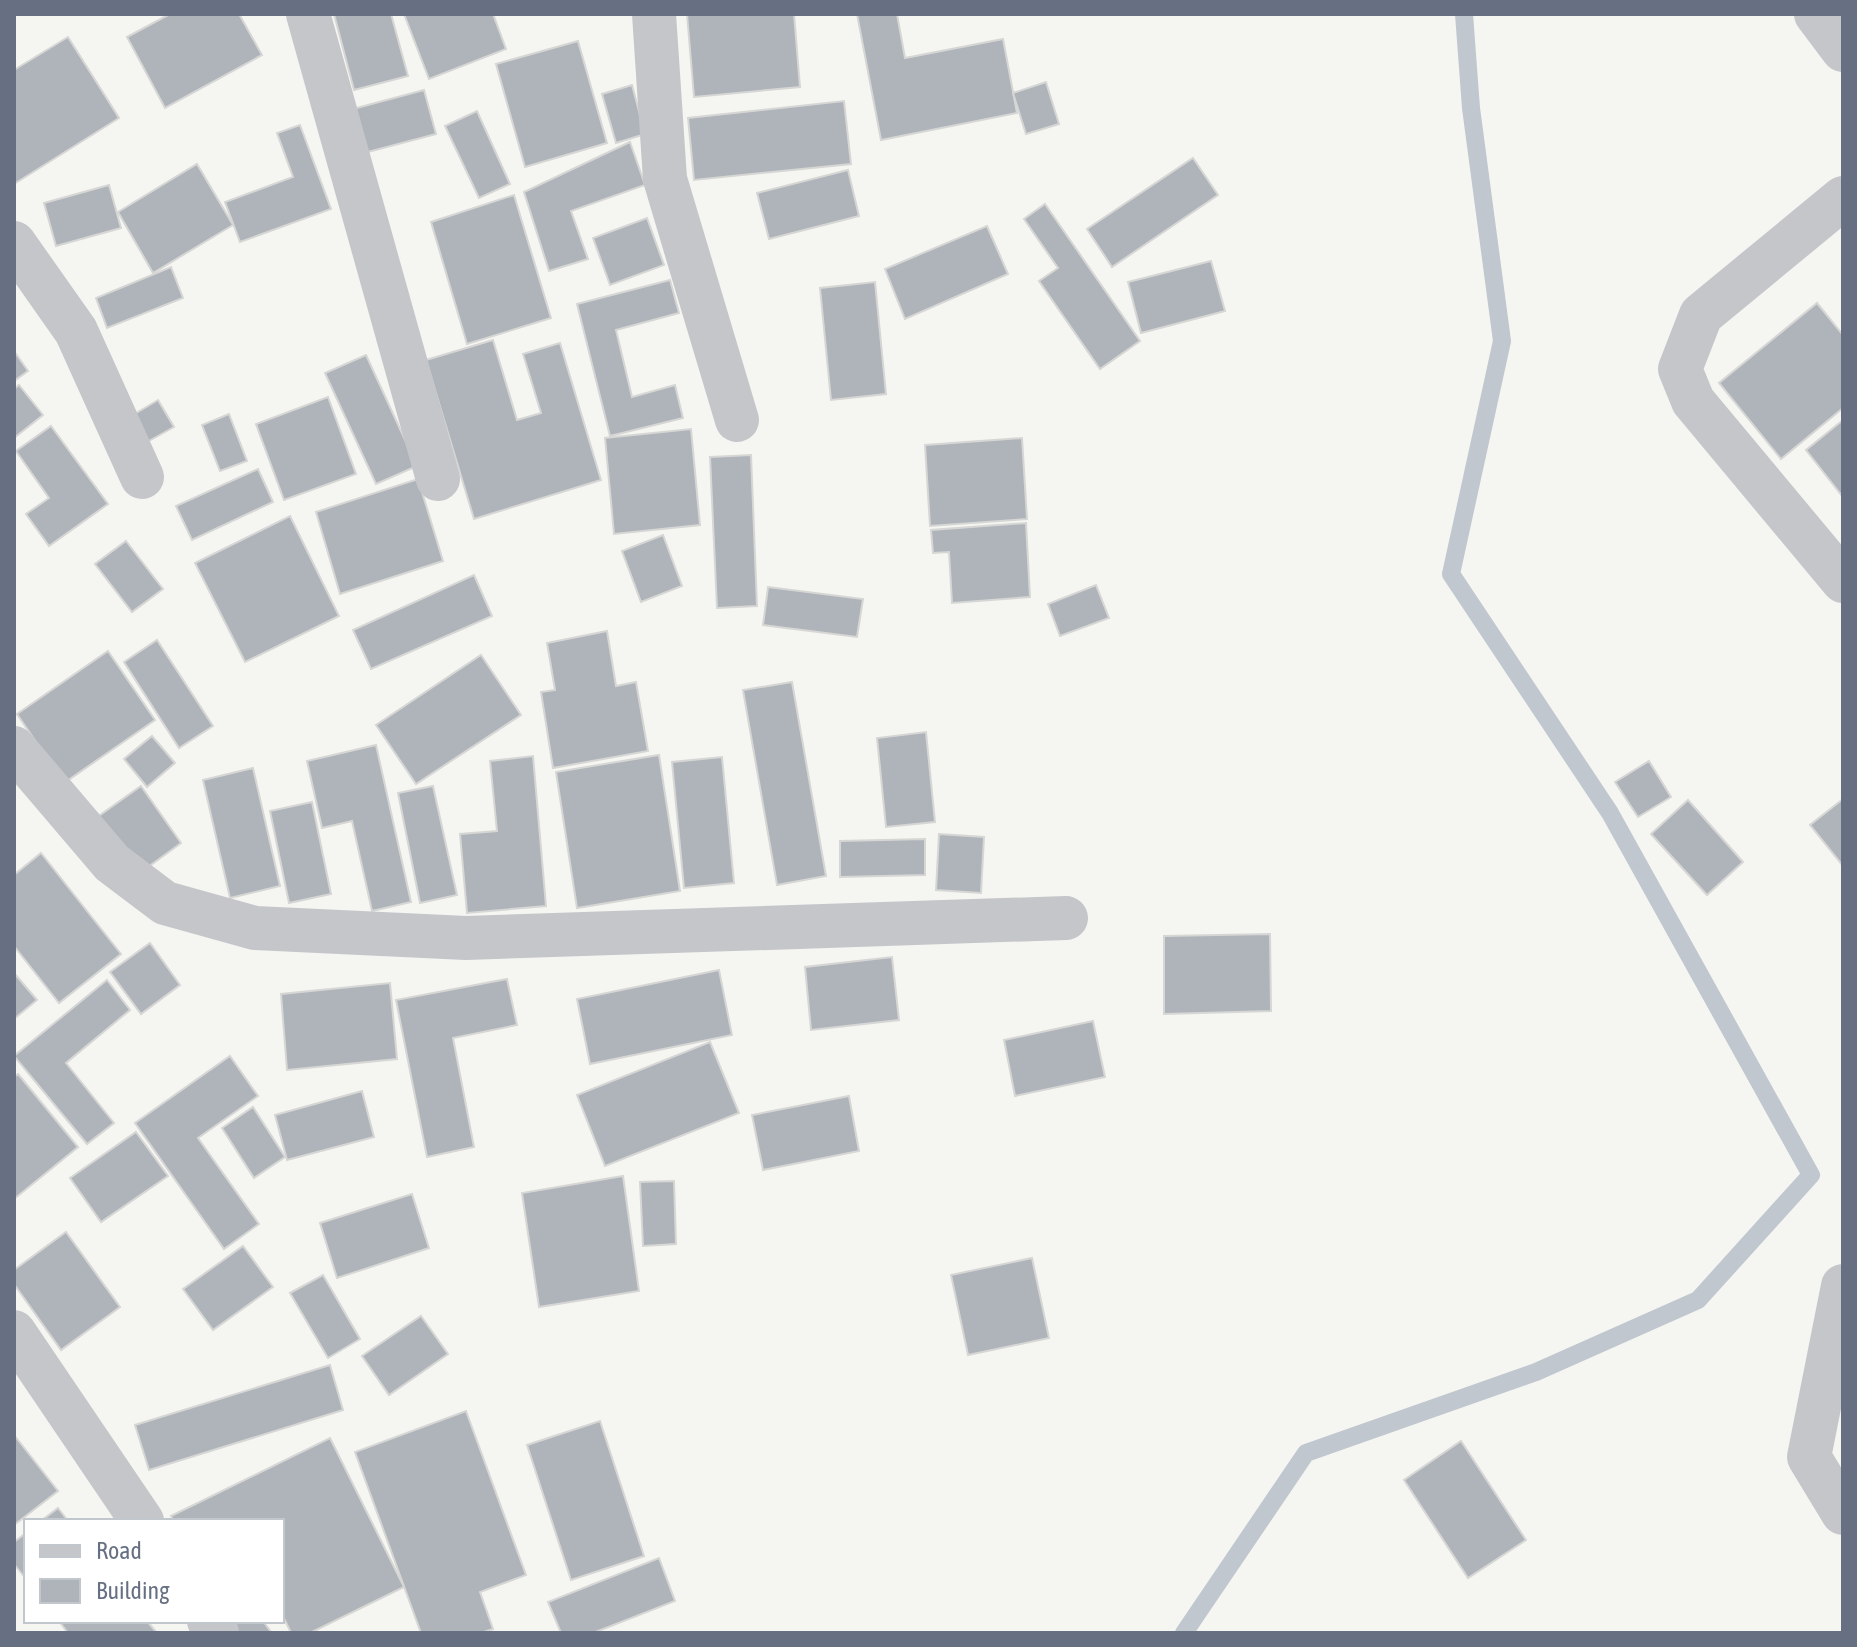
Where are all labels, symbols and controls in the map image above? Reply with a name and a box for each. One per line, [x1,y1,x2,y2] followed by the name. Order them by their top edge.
[24,1519,284,1623] legend
[96,1537,142,1564] text: Road
[96,1577,170,1604] text: Building

